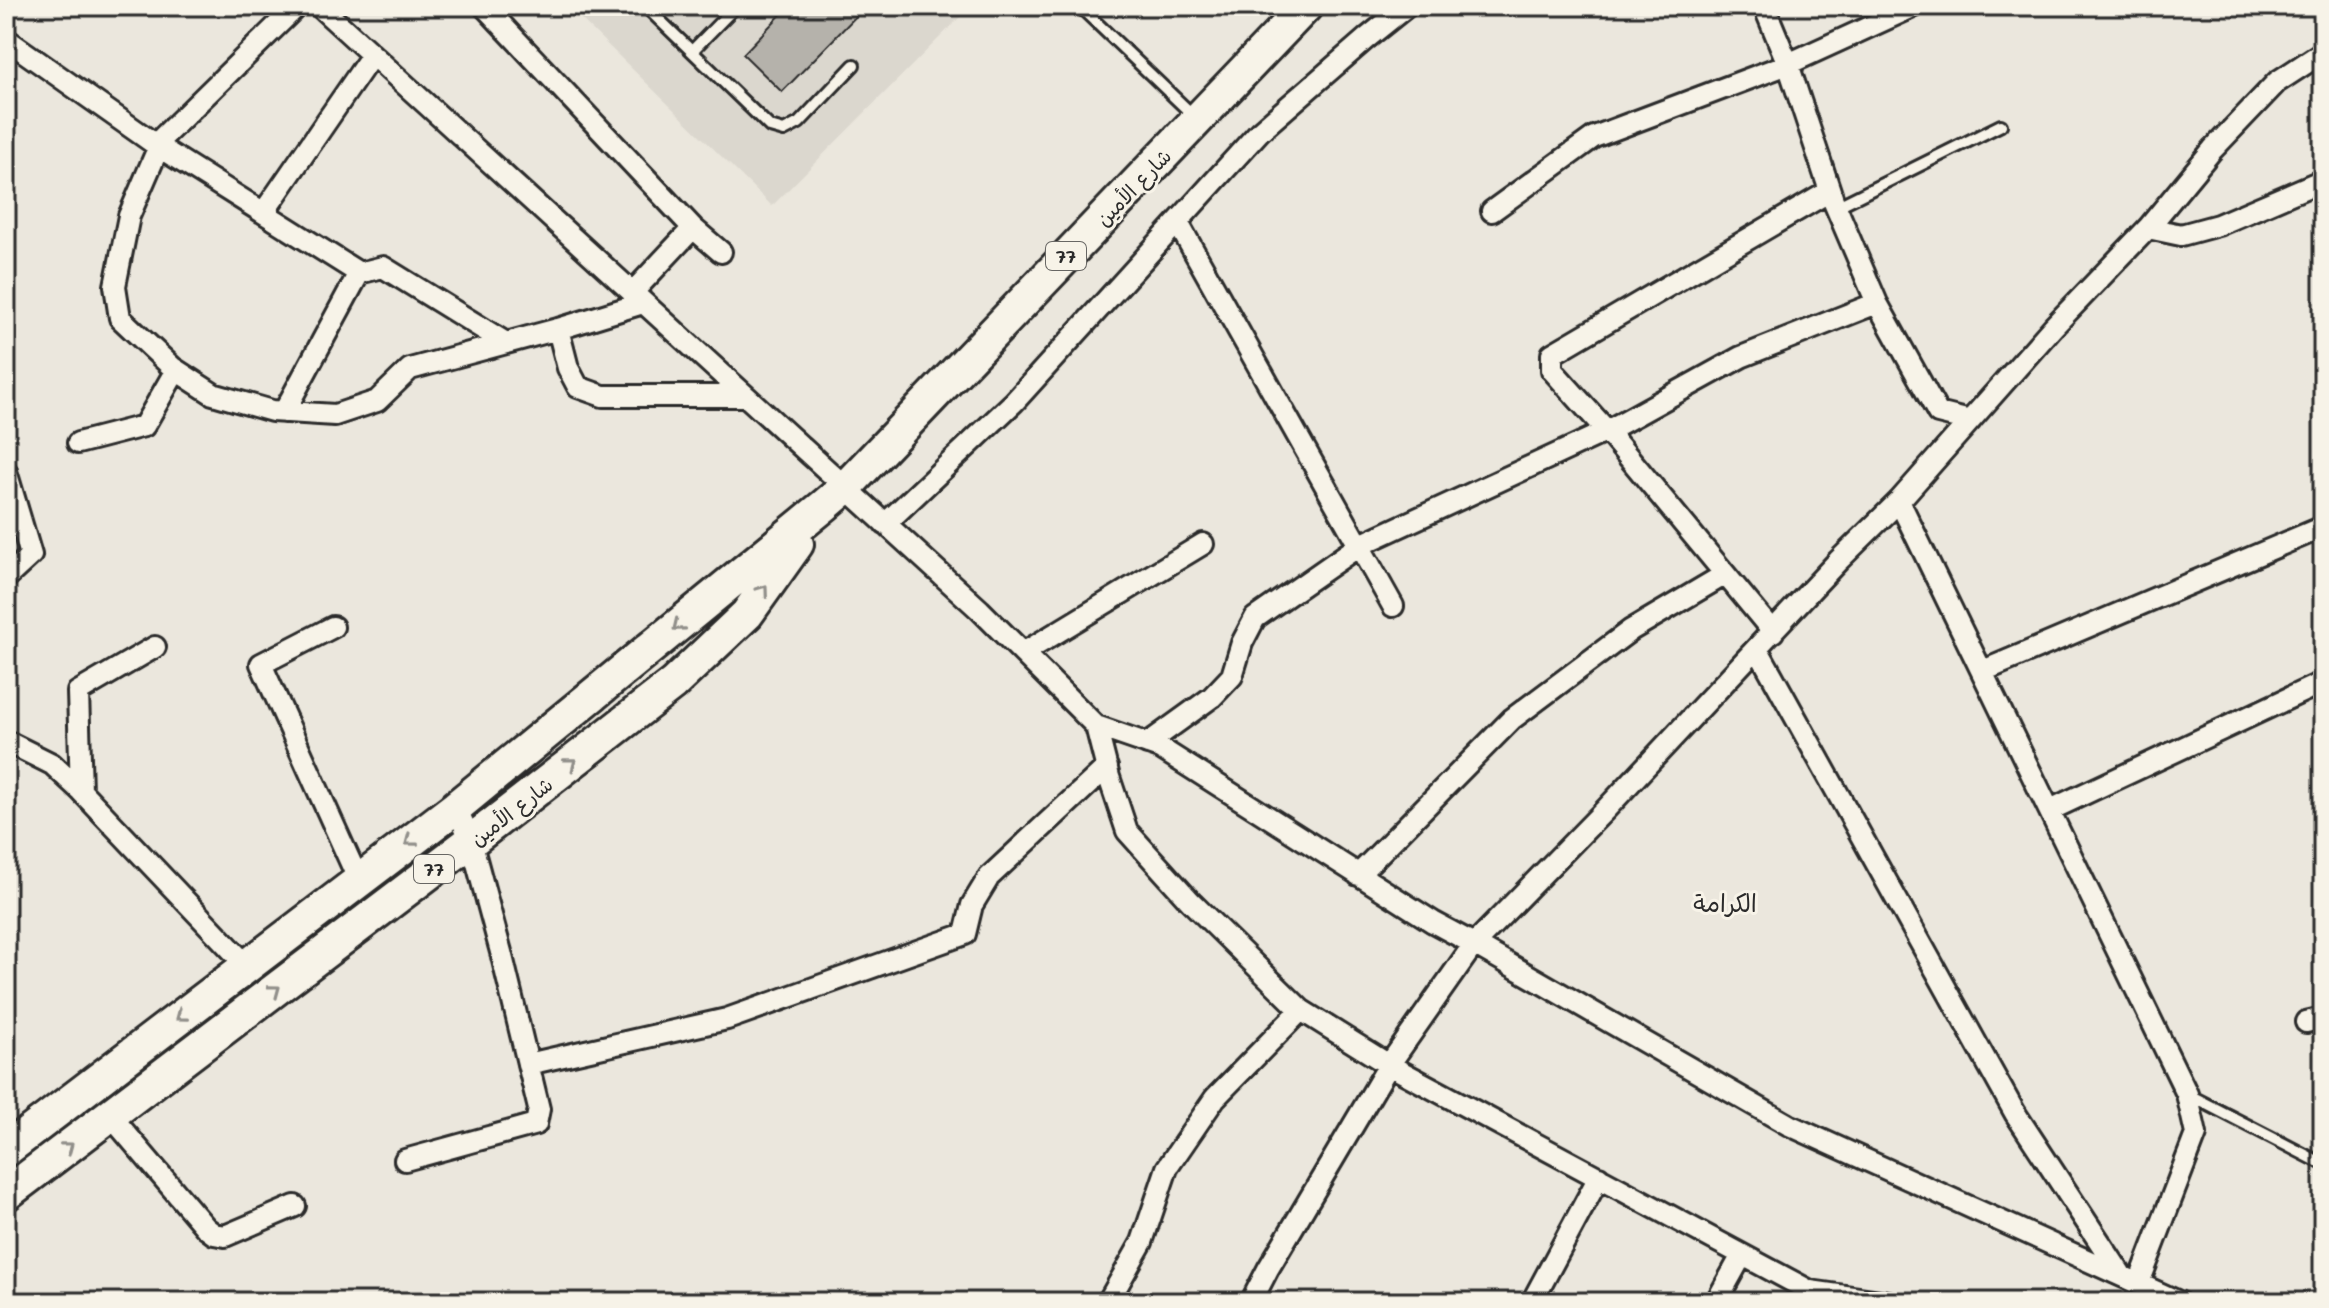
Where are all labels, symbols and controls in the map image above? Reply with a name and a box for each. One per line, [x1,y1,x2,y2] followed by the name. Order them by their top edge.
[1090,143,1178,233] street label: شارع الأمين
[1046,242,1086,270] road number: 77
[754,585,768,599] one-way arrow
[672,616,687,630] one-way arrow
[562,759,577,773] one-way arrow
[465,771,559,853] street label: شارع الأمين
[404,832,419,846] one-way arrow
[414,855,454,883] road number: 77
[1693,887,1757,918] district label: الكرامة
[267,985,281,999] one-way arrow
[175,1007,190,1021] one-way arrow
[59,1142,74,1156] one-way arrow

